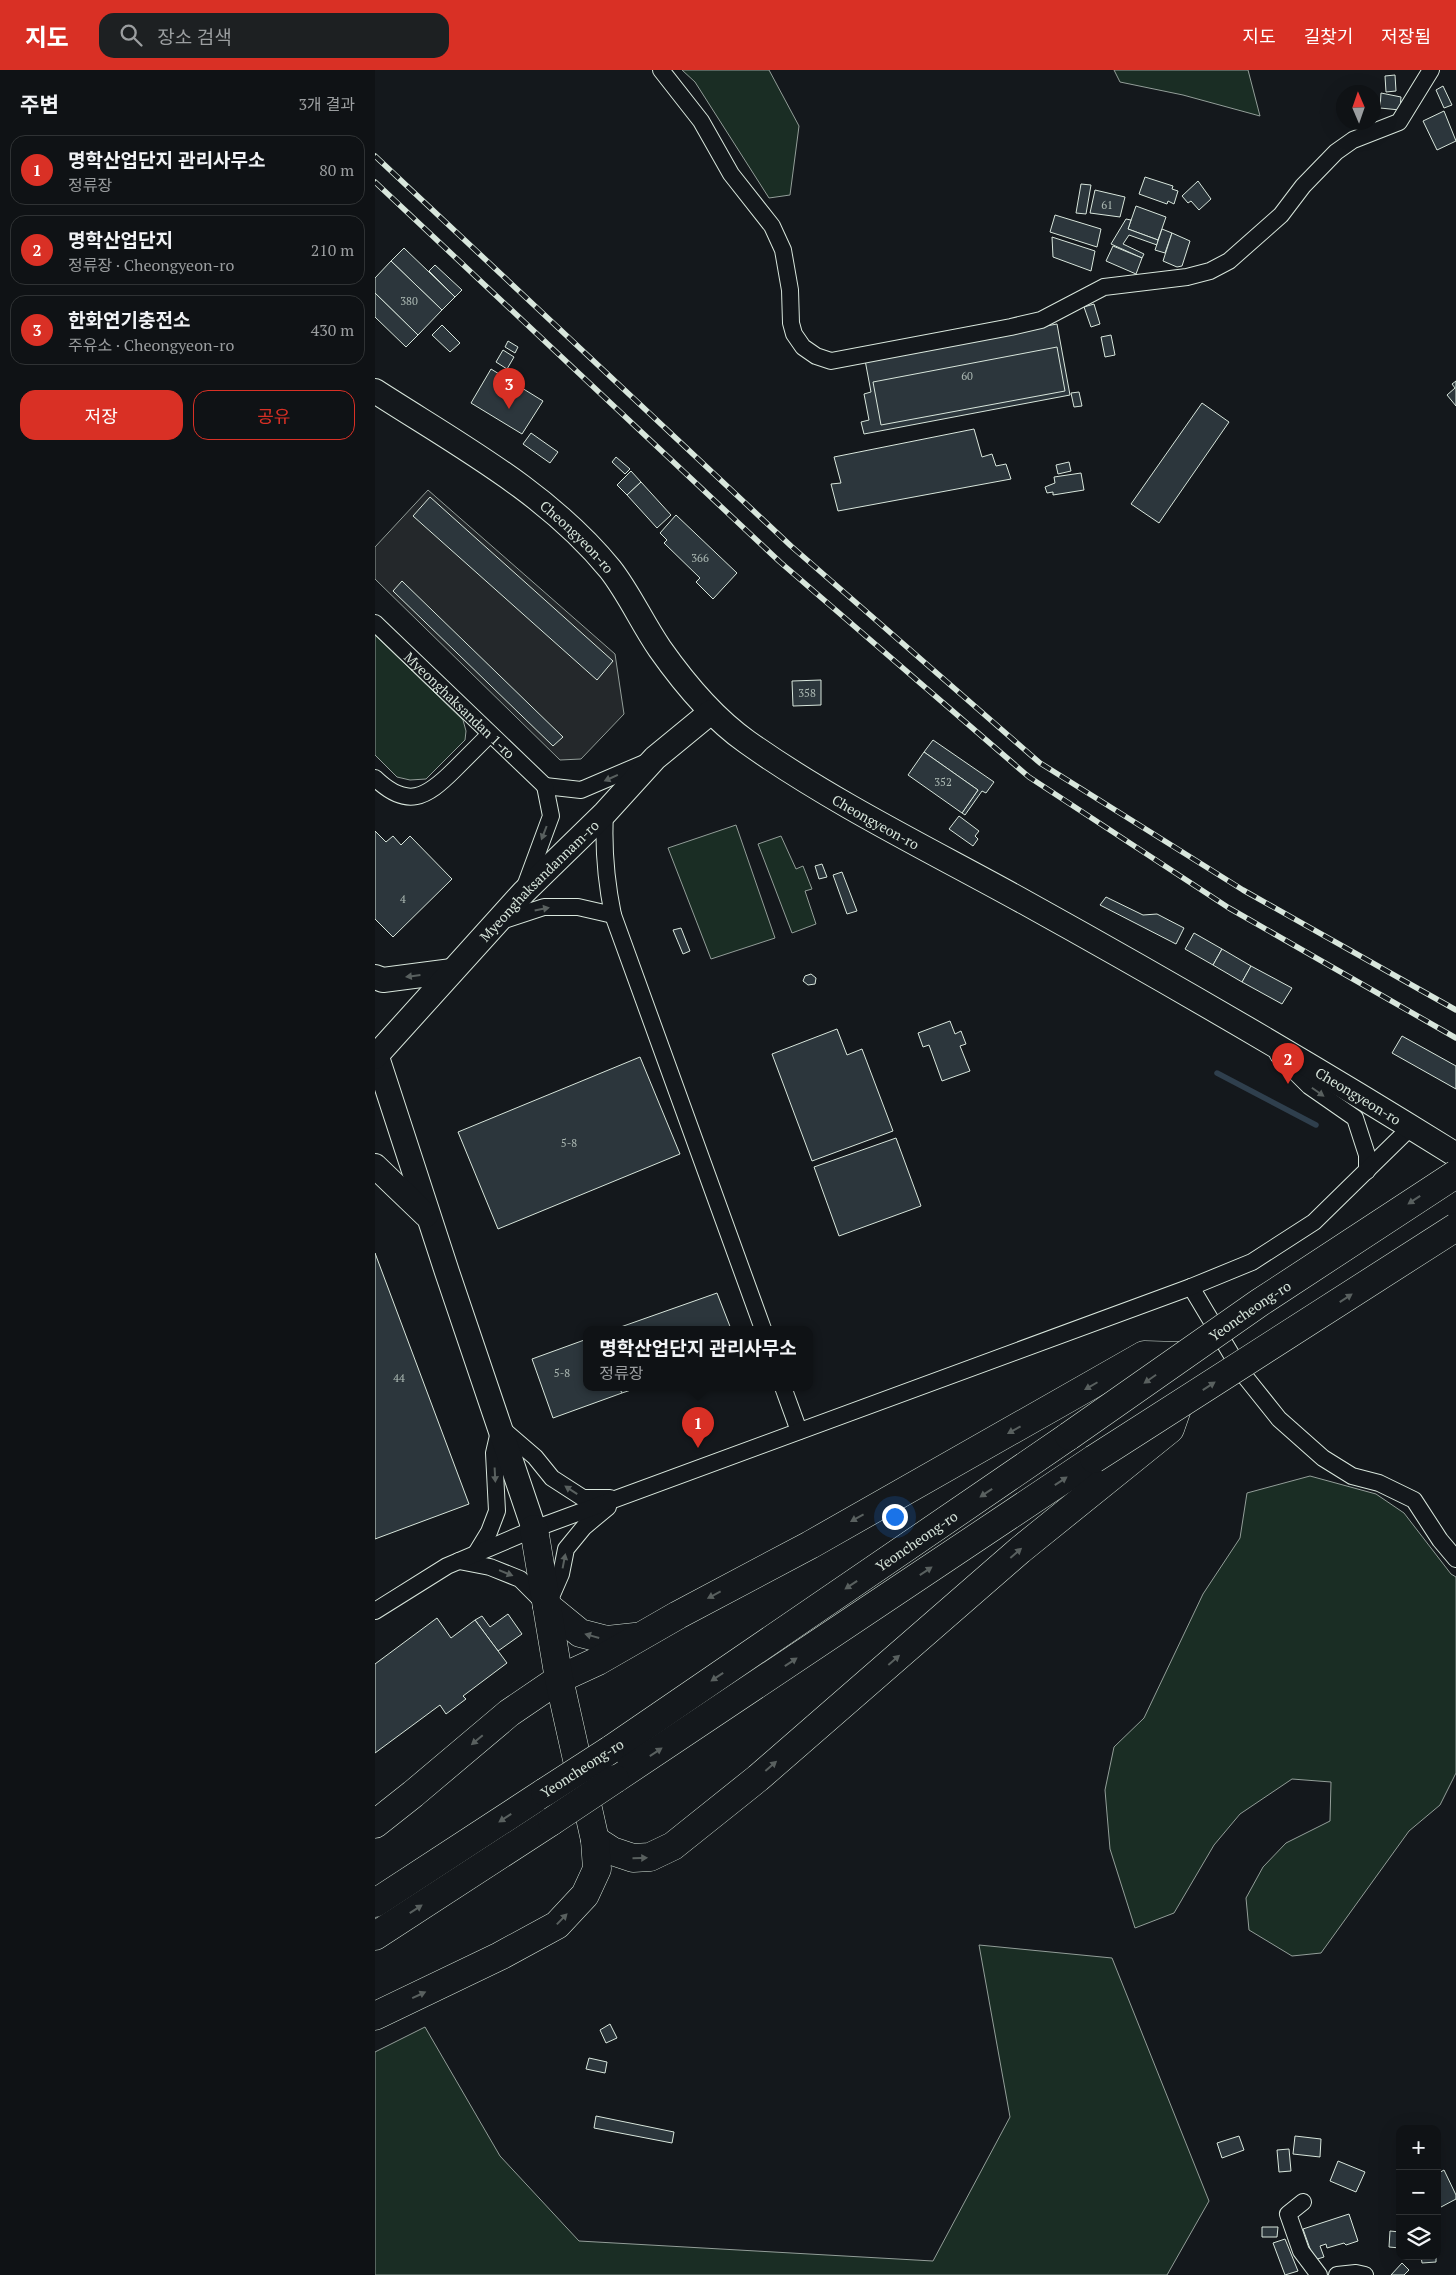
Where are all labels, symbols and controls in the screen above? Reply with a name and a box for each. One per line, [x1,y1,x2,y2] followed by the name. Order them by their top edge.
[99,13,449,58] search box
[25,21,69,53] text: 지도
[117,21,145,49] icon: search
[157,24,232,49] text: 장소 검색
[1243,24,1276,48] text: 지도
[1304,24,1353,48] text: 길찾기
[1381,24,1431,48] text: 저장됨
[1336,85,1381,130] north arrow
[20,90,59,118] text: 주변
[298,93,355,115] text: 3개 결과
[68,147,265,172] text: 명학산업단지 관리사무소
[32,159,42,181] text: 1
[319,159,354,181] text: 80 m
[68,174,112,196] text: 정류장
[1101,198,1113,212] house number: 61
[68,227,173,252] text: 명학산업단지
[32,239,42,261] text: 2
[311,239,354,261] text: 210 m
[68,254,234,276] text: 정류장 · Cheongyeon-ro
[400,294,418,308] house number: 380
[68,307,190,332] text: 한화연기충전소
[32,319,42,341] text: 3
[311,319,354,341] text: 430 m
[68,334,234,356] text: 주유소 · Cheongyeon-ro
[493,368,525,409] pin: 3
[961,369,973,383] house number: 60
[20,390,183,440] button: 저장
[193,390,355,440] button: 공유
[536,496,619,577] street label: Cheongyeon-ro
[691,551,709,565] house number: 366
[401,647,520,762] street label: Myeonghaksandan 1-ro
[798,686,816,700] house number: 358
[604,774,618,782] one-way arrow
[934,775,952,789] house number: 352
[829,789,923,853] street label: Cheongyeon-ro
[475,815,603,945] street label: Myeonghaksandannam-ro
[540,826,547,841] one-way arrow
[400,892,406,906] house number: 4
[535,904,551,912] one-way arrow
[405,972,421,980] one-way arrow
[1272,1043,1304,1084] pin: 2
[1312,1062,1405,1129] street label: Cheongyeon-ro
[1311,1086,1324,1097] one-way arrow
[561,1136,577,1150] house number: 5-8
[1408,1195,1421,1204] one-way arrow
[1205,1275,1294,1345] street label: Yeoncheong-ro
[1339,1293,1352,1303] one-way arrow
[583,1326,813,1391] popup
[599,1335,797,1360] text: 명학산업단지 관리사무소
[599,1362,643,1384] text: 정류장
[554,1366,570,1380] house number: 5-8
[393,1371,405,1385] house number: 44
[1143,1374,1157,1384] one-way arrow
[1202,1381,1215,1391] one-way arrow
[1083,1382,1098,1390] one-way arrow
[682,1407,714,1448] pin: 1
[1007,1425,1020,1434] one-way arrow
[492,1467,500,1483] one-way arrow
[1055,1476,1068,1486] one-way arrow
[564,1485,578,1495] one-way arrow
[979,1488,992,1498] one-way arrow
[882,1504,908,1530] your location
[872,1506,961,1575] street label: Yeoncheong-ro
[849,1514,864,1522] one-way arrow
[1010,1547,1023,1558] one-way arrow
[560,1552,568,1568] one-way arrow
[919,1567,933,1576] one-way arrow
[499,1570,513,1578] one-way arrow
[845,1580,858,1590] one-way arrow
[707,1591,721,1599] one-way arrow
[584,1632,599,1640] one-way arrow
[888,1654,900,1666] one-way arrow
[784,1657,798,1667] one-way arrow
[710,1672,724,1682] one-way arrow
[471,1734,483,1745] one-way arrow
[537,1734,627,1802] street label: Yeoncheong-ro
[649,1747,662,1757] one-way arrow
[765,1761,778,1772] one-way arrow
[498,1814,511,1823] one-way arrow
[632,1854,648,1862] one-way arrow
[409,1905,423,1914] one-way arrow
[556,1913,568,1925] one-way arrow
[412,1991,426,1999] one-way arrow
[1396,2125,1441,2260] map controls
[1396,2125,1441,2170] button: +
[1396,2170,1441,2215] button: −
[1396,2215,1441,2260] button: layers

